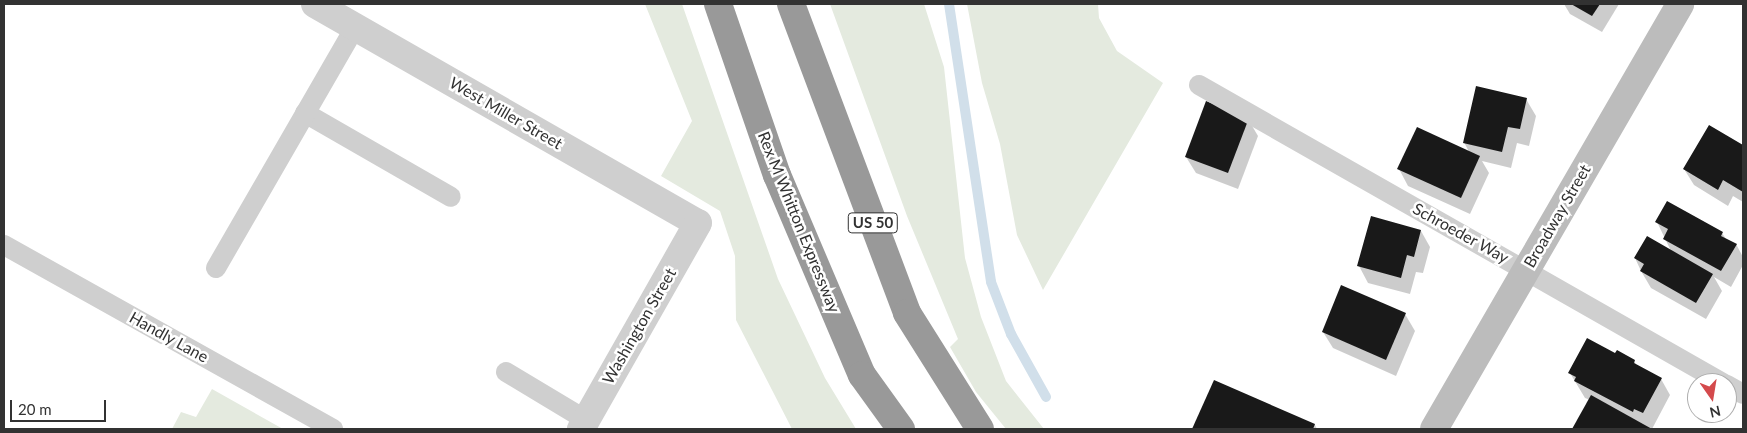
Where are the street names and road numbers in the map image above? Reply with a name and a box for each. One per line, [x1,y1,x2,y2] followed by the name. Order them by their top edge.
[446,73,566,153] street label: West Miller Street
[754,129,844,315] street label: Rex M Whitton Expressway
[1520,161,1594,271] street label: Broadway Street
[1409,199,1513,267] street label: Schroeder Way
[847,210,899,236] road number: US 50
[598,265,680,387] street label: Washington Street
[126,307,212,367] street label: Handly Lane

